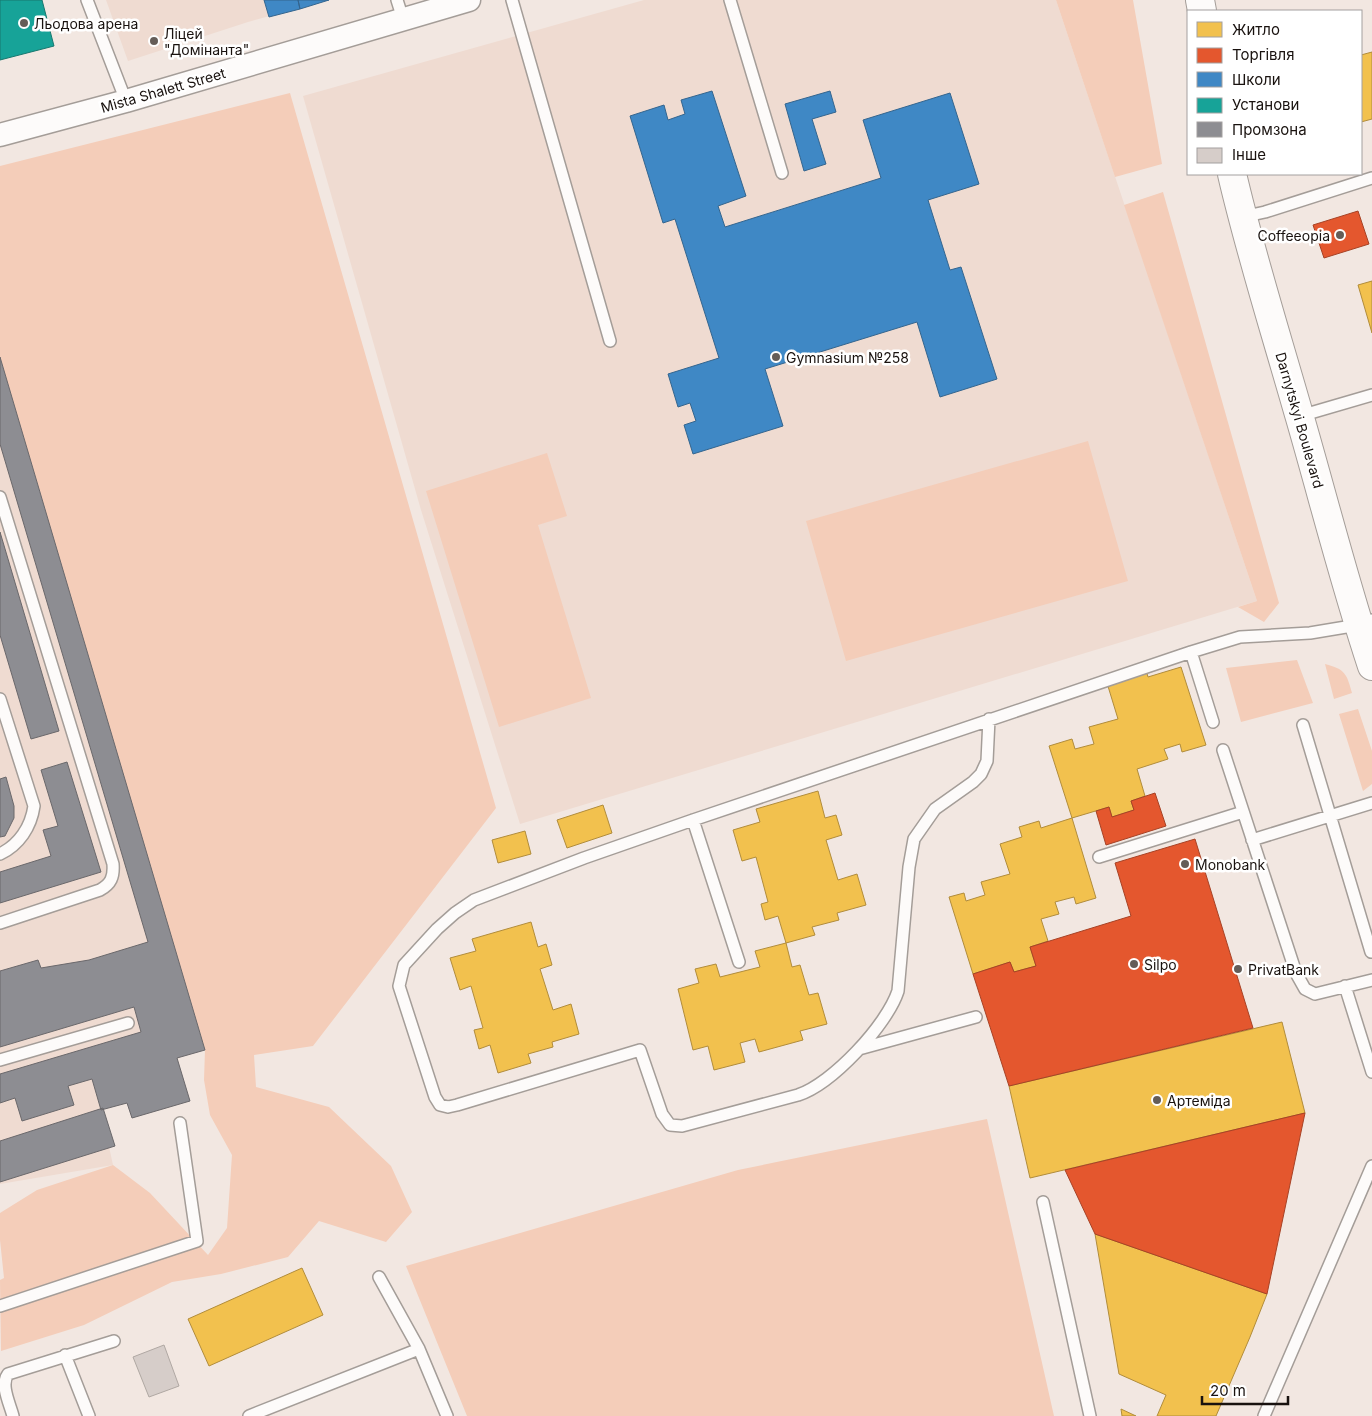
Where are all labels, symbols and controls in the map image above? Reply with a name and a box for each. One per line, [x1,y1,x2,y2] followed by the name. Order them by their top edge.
[1187,10,1362,175] legend
[34,15,138,32] place label: Льодова арена
[18,17,30,29] marker: Льодова арена
[1232,20,1280,39] text: Житло
[164,25,249,58] place label: Ліцей "Домінанта"
[148,35,160,47] marker: Ліцей "Домінанта"
[1232,45,1295,64] text: Торгівля
[99,64,228,116] street label: Mista Shalett Street
[1232,70,1281,89] text: Школи
[1232,95,1299,114] text: Установи
[1232,120,1307,139] text: Промзона
[1232,145,1266,164] text: Інше
[1257,227,1330,244] place label: Coffeeopia
[1334,229,1346,241] marker: Coffeeopia
[786,349,909,366] place label: Gymnasium №258
[1272,350,1328,490] street label: Darnytskyi Boulevard
[770,351,782,363] marker: Gymnasium №258
[1195,856,1266,873] place label: Monobank
[1179,858,1191,870] marker: Monobank
[1144,956,1177,973] place label: Silpo
[1128,958,1140,970] marker: Silpo
[1248,961,1319,978] place label: PrivatBank
[1232,963,1244,975] marker: PrivatBank
[1167,1092,1231,1109] place label: Артеміда
[1151,1094,1163,1106] marker: Артеміда
[1202,1374,1288,1406] scale bar
[1210,1381,1246,1400] text: 20 m

